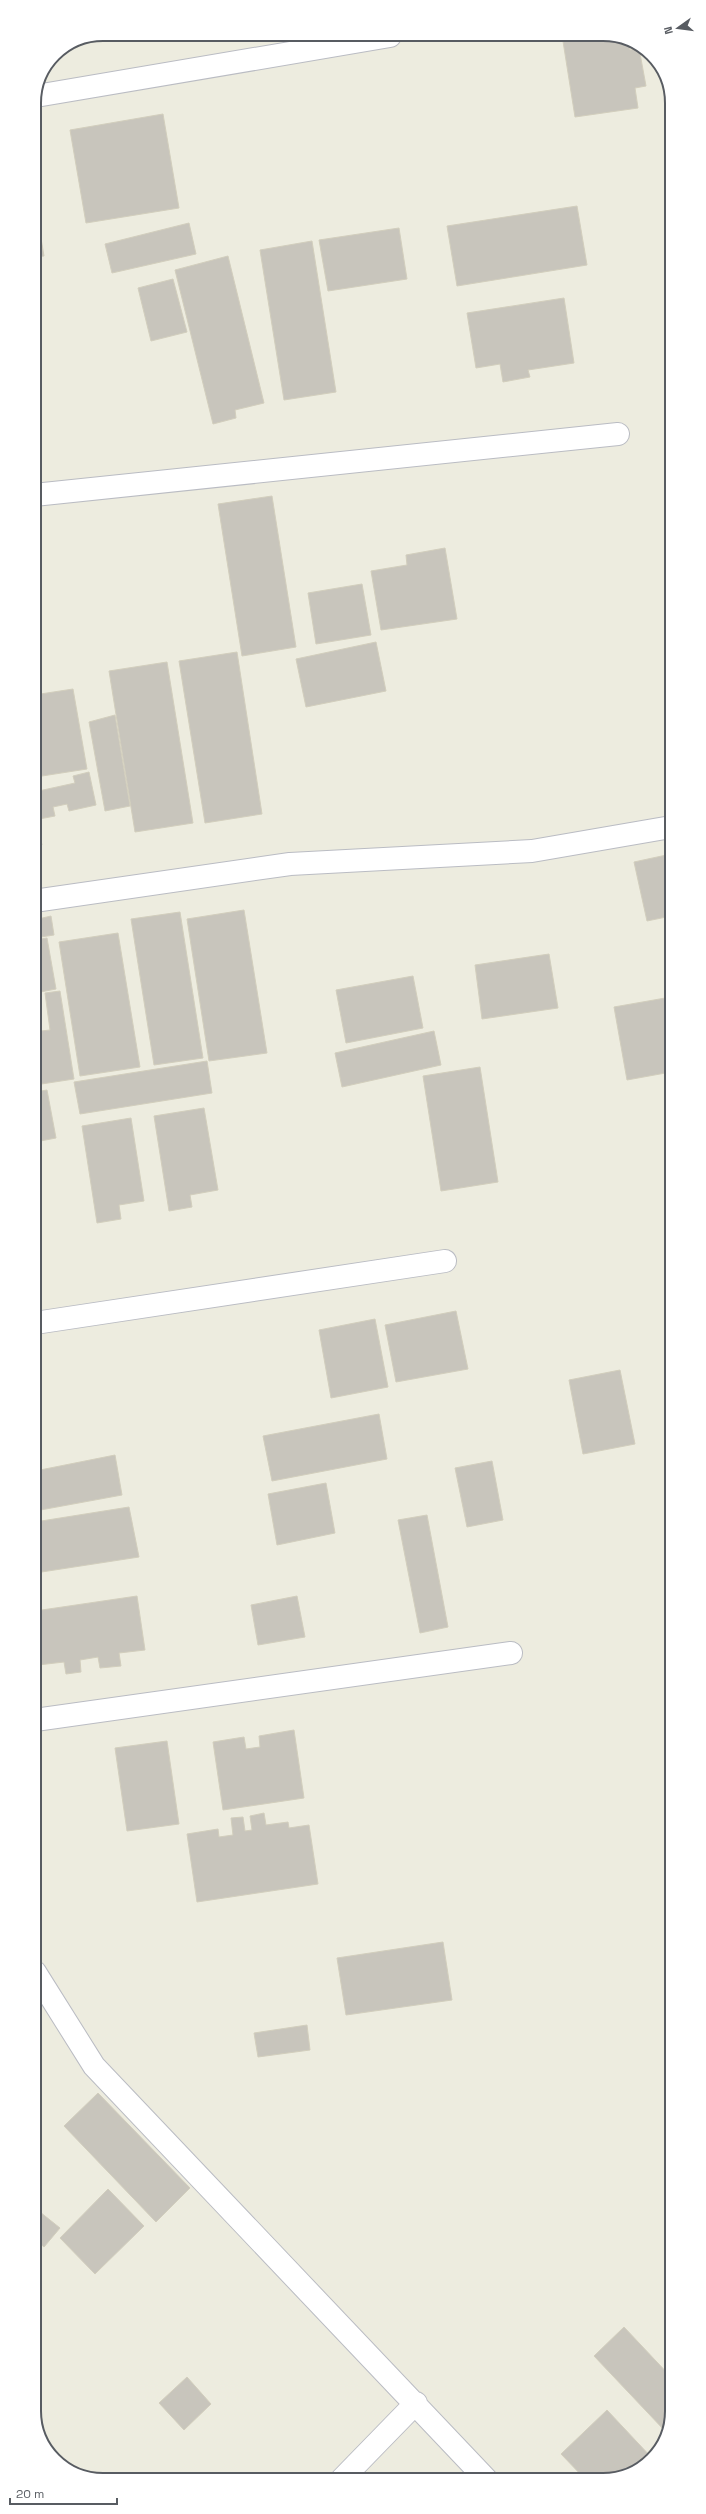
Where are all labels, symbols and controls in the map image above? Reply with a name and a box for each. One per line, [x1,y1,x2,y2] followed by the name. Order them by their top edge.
[658,8,698,48] north arrow
[661,25,676,36] text: N
[10,2480,117,2506] scale bar
[16,2486,44,2502] text: 20 m

